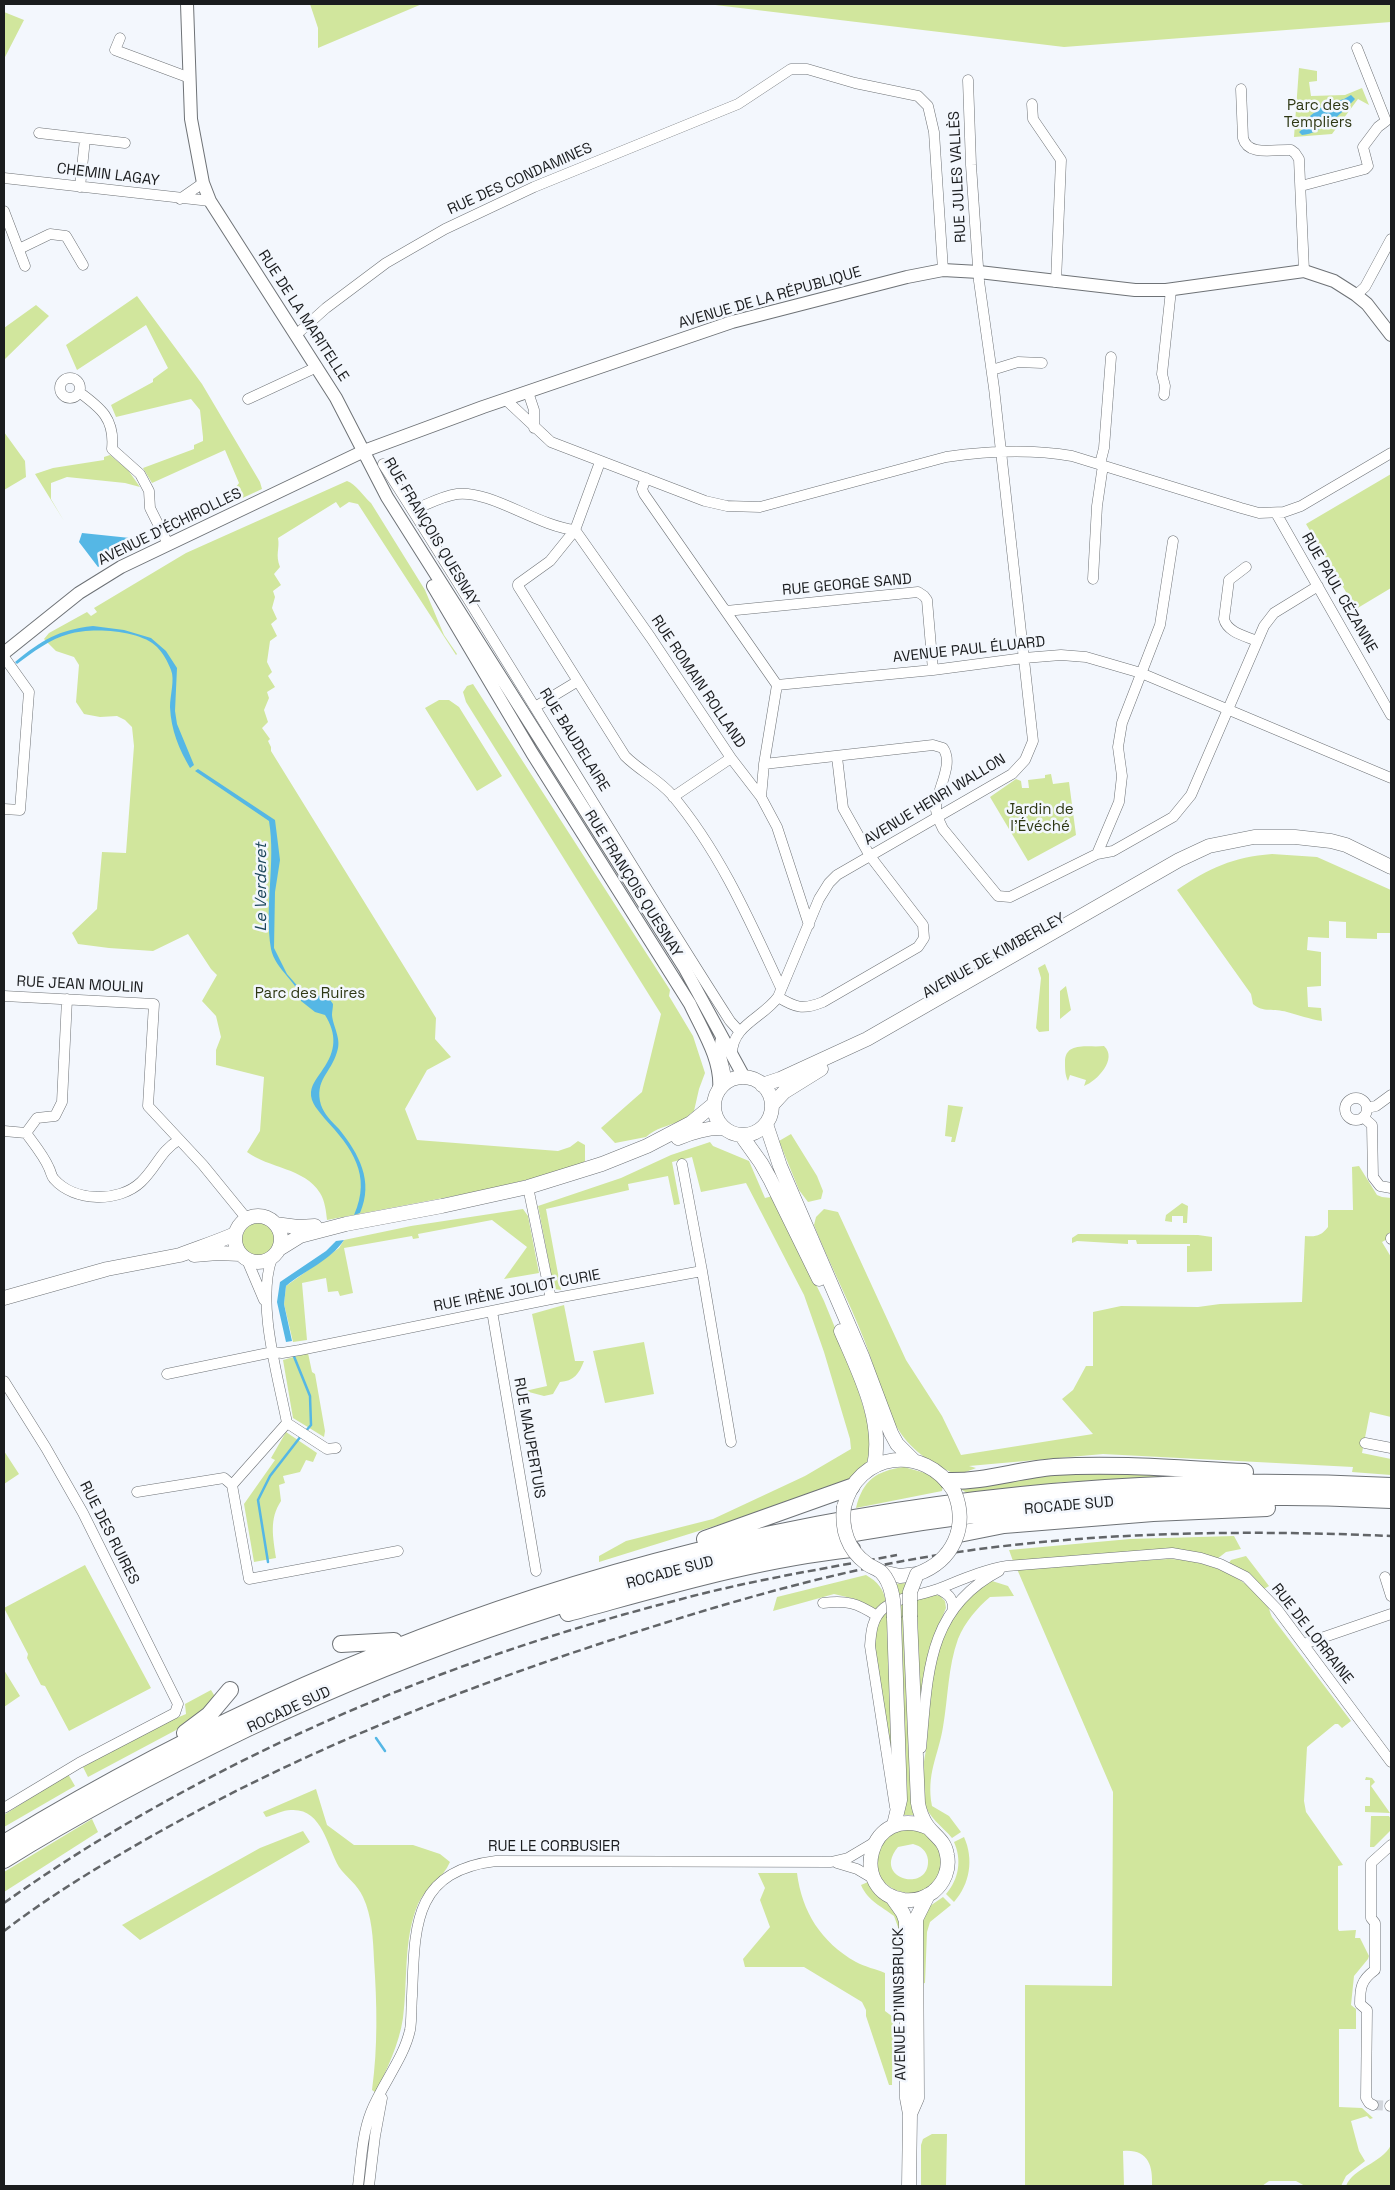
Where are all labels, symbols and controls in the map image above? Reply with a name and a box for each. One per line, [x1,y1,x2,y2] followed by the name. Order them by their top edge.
[1284,97,1352,132] park label: Parc des Templiers
[946,110,970,244] street label: RUE JULES VALLÈS
[445,139,595,219] street label: RUE DES CONDAMINES
[56,160,160,190] street label: CHEMIN LAGAY
[254,247,352,385] street label: RUE DE LA MARITELLE
[676,263,864,333] street label: AVENUE DE LA RÉPUBLIQUE
[379,454,483,610] street label: RUE FRANÇOIS QUESNAY
[95,484,245,570] street label: AVENUE D'ÉCHIROLLES
[1297,530,1381,656] street label: RUE PAUL CÉZANNE
[781,570,913,600] street label: RUE GEORGE SAND
[647,612,749,752] street label: RUE ROMAIN ROLLAND
[892,633,1046,667] street label: AVENUE PAUL ÉLUARD
[535,685,613,795] street label: RUE BAUDELAIRE
[861,751,1009,849] street label: AVENUE HENRI WALLON
[1006,801,1074,836] park label: Jardin de l'Évéché
[580,807,686,961] street label: RUE FRANÇOIS QUESNAY
[252,843,272,931] water label: Le Verderet
[920,909,1068,1003] street label: AVENUE DE KIMBERLEY
[16,973,144,997] street label: RUE JEAN MOULIN
[255,985,365,1003] park label: Parc des Ruires
[432,1266,602,1316] street label: RUE IRÈNE JOLIOT CURIE
[510,1376,548,1500] street label: RUE MAUPERTUIS
[75,1478,143,1588] street label: RUE DES RUIRES
[1023,1493,1115,1519] street label: ROCADE SUD
[624,1553,716,1593] street label: ROCADE SUD
[1267,1580,1357,1688] street label: RUE DE LORRAINE
[244,1683,334,1737] street label: ROCADE SUD
[488,1838,620,1856] street label: RUE LE CORBUSIER
[890,1927,910,2081] street label: AVENUE D'INNSBRUCK

